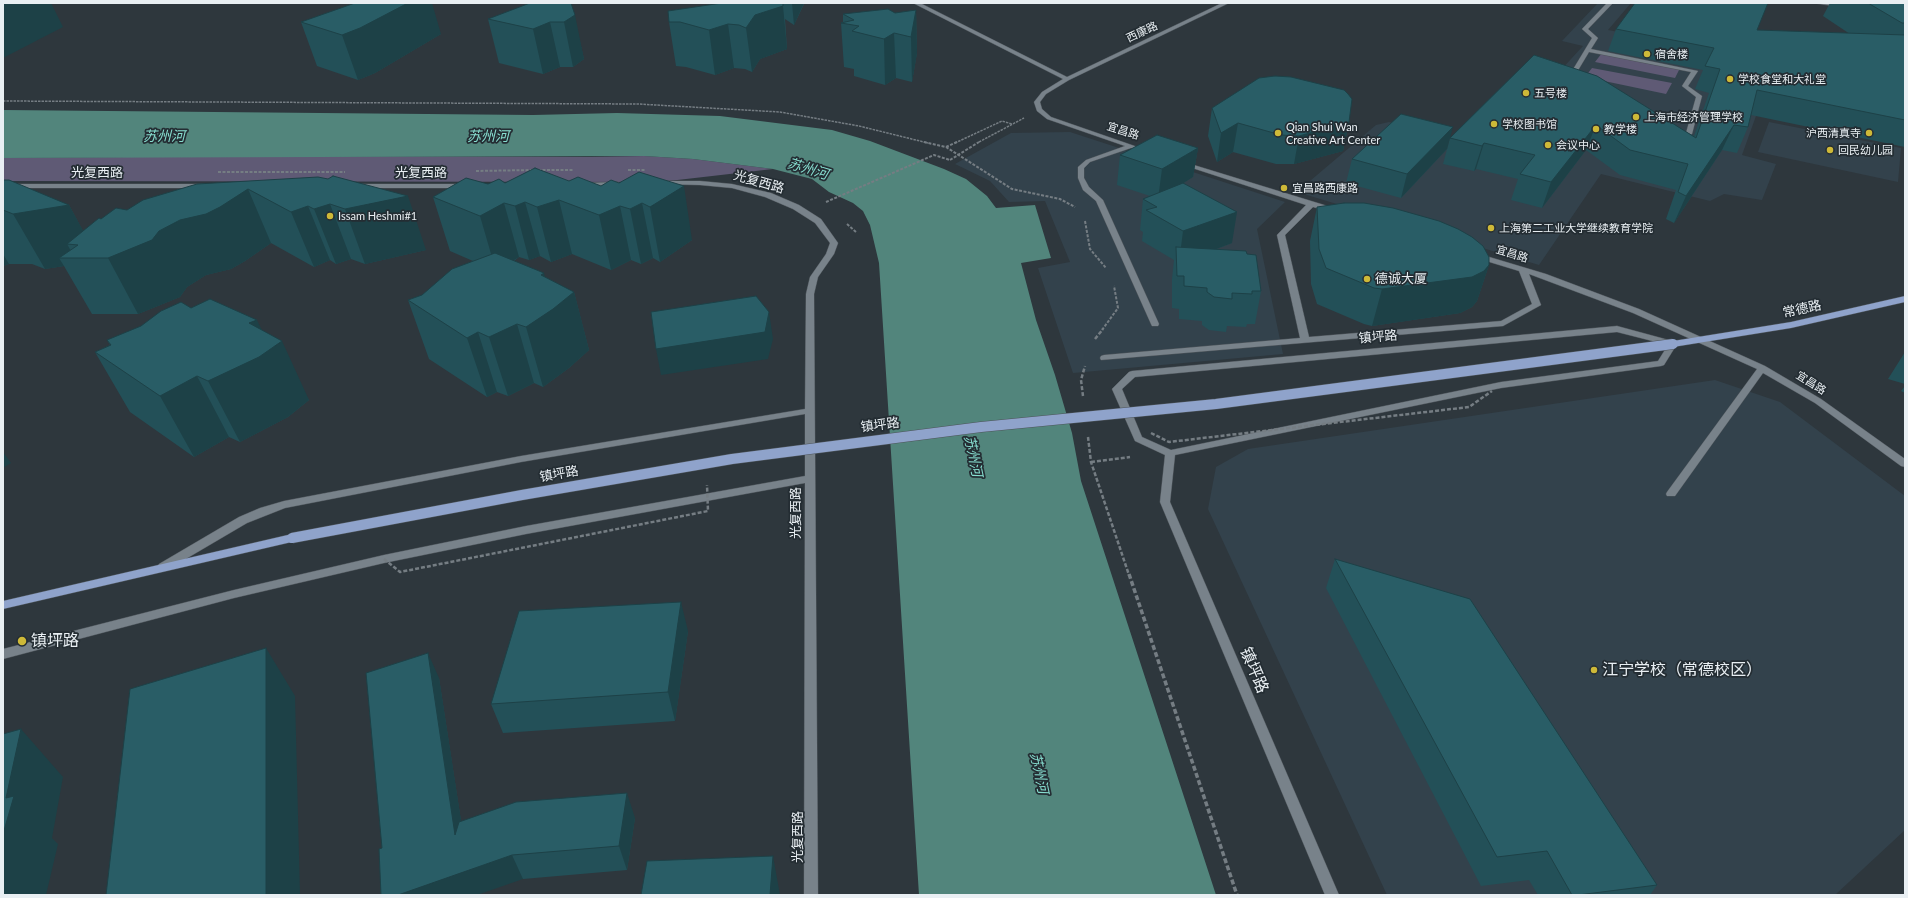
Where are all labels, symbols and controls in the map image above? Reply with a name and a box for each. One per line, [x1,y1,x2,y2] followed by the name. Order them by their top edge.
[1124,19,1160,45] street label: 西康路
[1655,47,1688,61] place label: 宿舍楼
[1642,49,1652,59] marker: 宿舍楼
[1738,72,1826,86] place label: 学校食堂和大礼堂
[1725,74,1735,84] marker: 学校食堂和大礼堂
[1534,86,1567,100] place label: 五号楼
[1521,88,1531,98] marker: 五号楼
[1644,110,1743,124] place label: 上海市经济管理学校
[1631,112,1641,122] marker: 上海市经济管理学校
[1502,117,1557,131] place label: 学校图书馆
[1489,119,1499,129] marker: 学校图书馆
[1105,120,1141,142] street label: 宜昌路
[1286,120,1380,146] place label: Qian Shui Wan Creative Art Center
[1604,122,1637,136] place label: 教学楼
[1591,124,1601,134] marker: 教学楼
[1806,126,1861,140] place label: 沪西清真寺
[143,128,185,144] water label: 苏州河
[467,128,509,144] water label: 苏州河
[1273,128,1283,138] marker: Qian Shui Wan Creative Art Center
[1864,128,1874,138] marker: 沪西清真寺
[1556,138,1600,152] place label: 会议中心
[1543,140,1553,150] marker: 会议中心
[1838,143,1893,157] place label: 回民幼儿园
[1825,145,1835,155] marker: 回民幼儿园
[785,155,831,183] water label: 苏州河
[71,165,123,181] street label: 光复西路
[395,165,447,181] street label: 光复西路
[732,167,786,197] street label: 光复西路
[1292,181,1358,195] place label: 宜昌路西康路
[1279,183,1289,193] marker: 宜昌路西康路
[338,209,417,223] place label: Issam Heshmi#1
[325,211,335,221] marker: Issam Heshmi#1
[1499,221,1653,235] place label: 上海第二工业大学继续教育学院
[1486,223,1496,233] marker: 上海第二工业大学继续教育学院
[1494,243,1530,265] street label: 宜昌路
[1375,271,1427,287] place label: 德诚大厦
[1362,274,1372,284] marker: 德诚大厦
[1781,297,1823,321] street label: 常德路
[1358,328,1398,346] street label: 镇坪路
[1794,369,1828,397] street label: 宜昌路
[860,415,900,435] street label: 镇坪路
[960,434,986,478] water label: 苏州河
[538,463,580,485] street label: 镇坪路
[788,487,804,539] street label: 光复西路
[31,631,79,651] place label: 镇坪路
[16,635,28,647] marker: 镇坪路
[1236,644,1272,696] street label: 镇坪路
[1602,660,1762,680] place label: 江宁学校（常德校区）
[1589,665,1599,675] marker: 江宁学校（常德校区）
[1026,751,1052,795] water label: 苏州河
[790,811,806,863] street label: 光复西路

